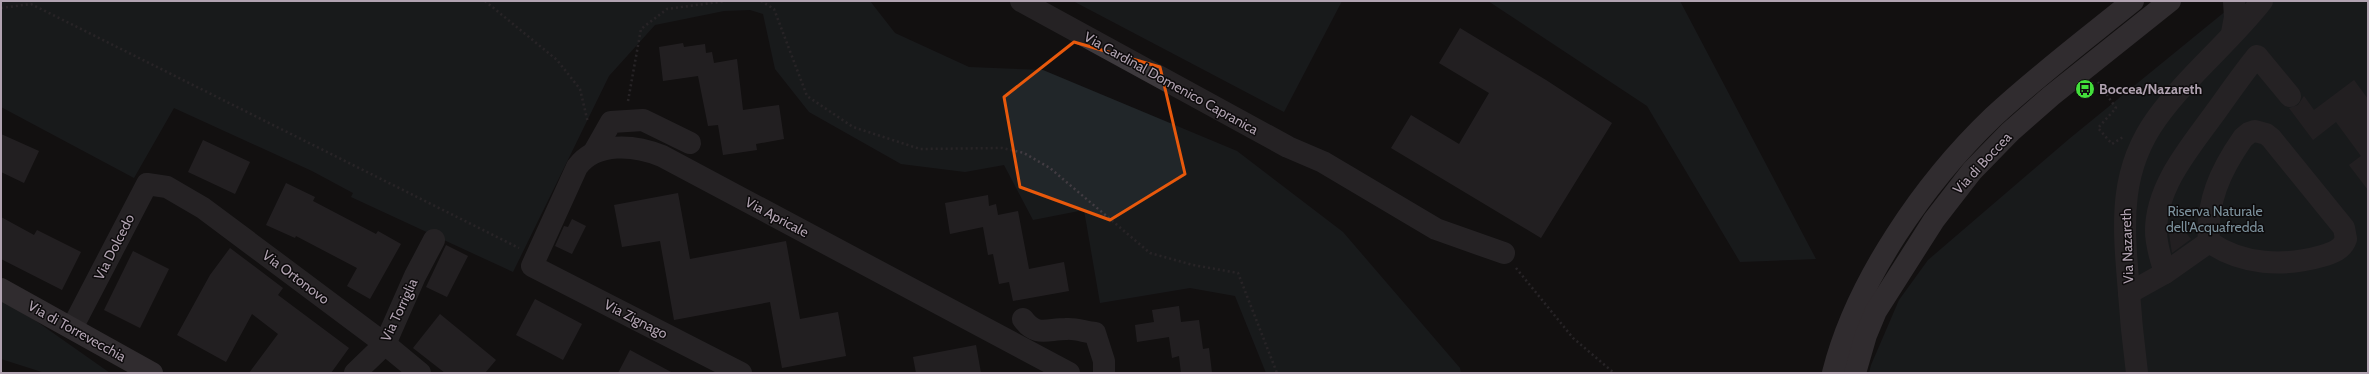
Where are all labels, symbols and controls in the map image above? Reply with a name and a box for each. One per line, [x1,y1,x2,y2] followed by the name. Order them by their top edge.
[1081,27,1262,139] street label: Via Cardinal Domenico Capranica
[2074,78,2096,100] bus stop icon: Boccea/Nazareth
[2099,80,2202,98] place label: Boccea/Nazareth
[1949,128,2015,198] street label: Via di Boccea
[742,193,812,241] street label: Via Apricale
[2166,202,2264,236] park label: Riserva Naturale dell'Acquafredda
[2117,208,2137,284] street label: Via Nazareth
[90,211,138,283] street label: Via Dolcedo
[259,246,333,308] street label: Via Ortonovo
[377,275,422,345] street label: Via Torriglia
[601,295,671,343] street label: Via Zignago
[25,297,130,366] street label: Via di Torrevecchia

